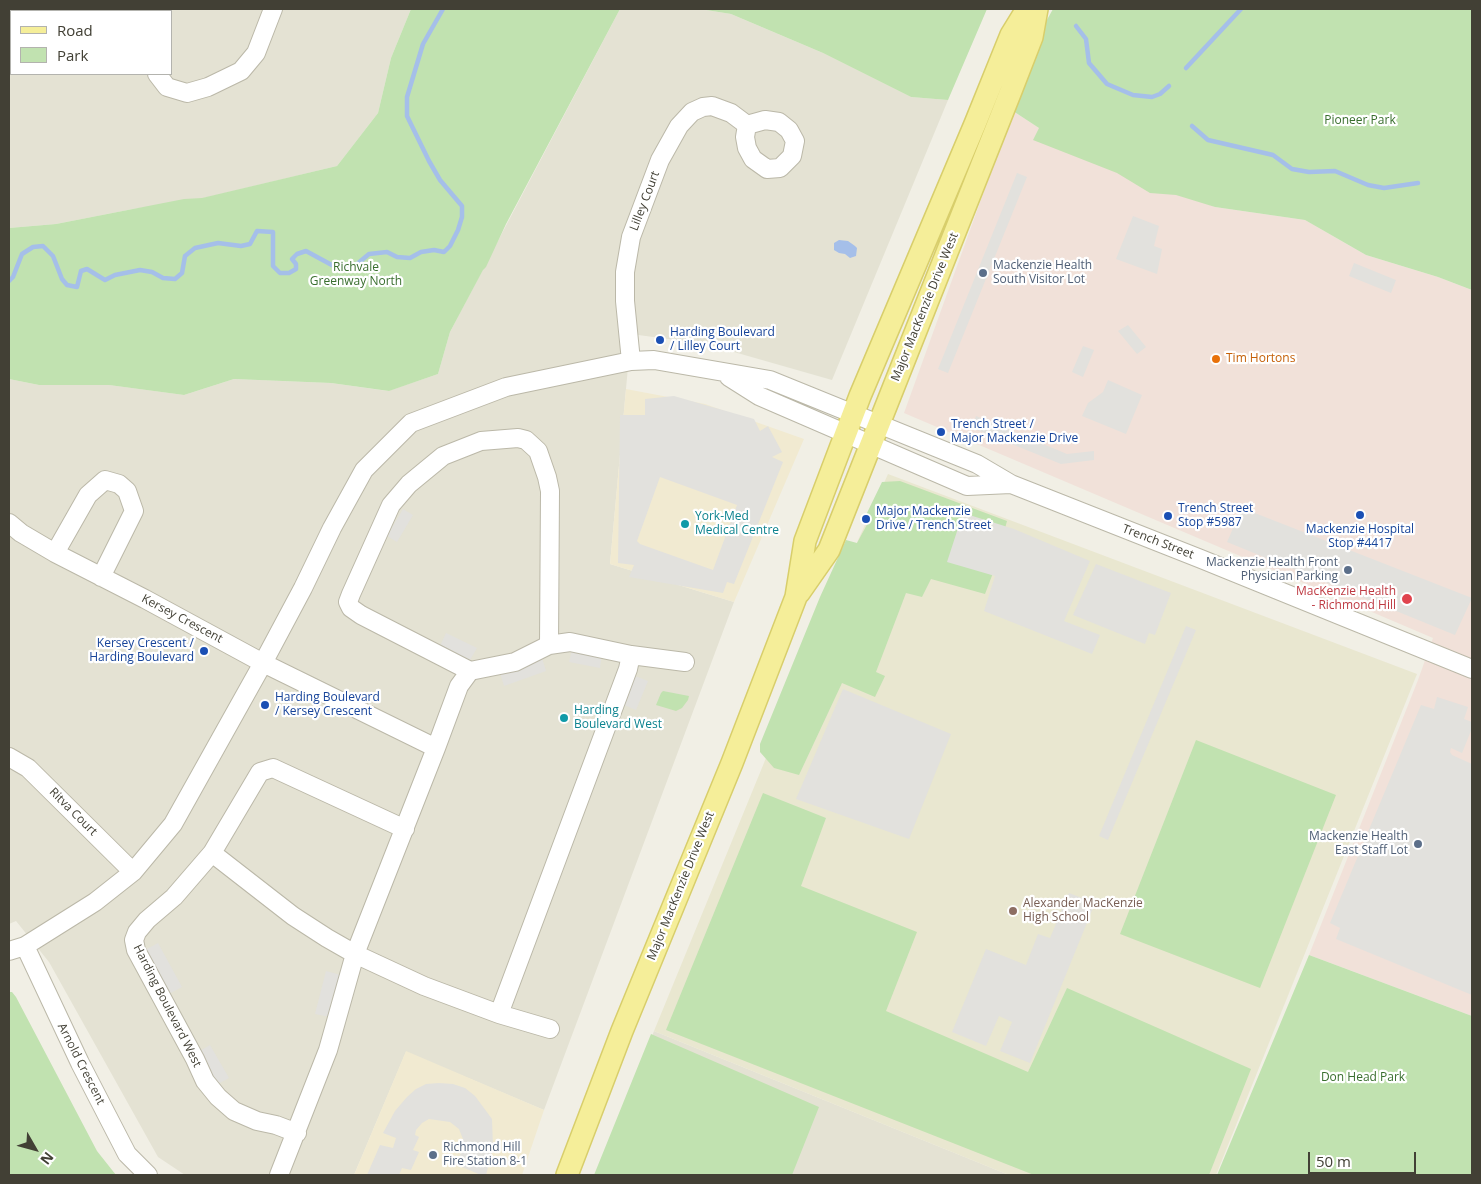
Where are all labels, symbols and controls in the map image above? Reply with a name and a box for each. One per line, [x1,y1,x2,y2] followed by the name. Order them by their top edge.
[10,10,172,75] legend
[57,20,93,40] text: Road
[57,45,88,65] text: Park
[1324,114,1396,128] park label: Pioneer Park
[627,169,663,233] street label: Lilley Court
[889,230,961,384] street label: Major MacKenzie Drive West
[993,259,1092,287] place label: Mackenzie Health South Visitor Lot
[310,261,402,289] park label: Richvale Greenway North
[977,267,989,279] marker: Mackenzie Health South Visitor Lot
[670,326,775,354] place label: Harding Boulevard / Lilley Court
[654,334,666,346] marker: Harding Boulevard / Lilley Court
[1226,352,1295,366] place label: Tim Hortons
[1210,353,1222,365] marker: Tim Hortons
[951,418,1078,446] place label: Trench Street / Major Mackenzie Drive
[935,426,947,438] marker: Trench Street / Major Mackenzie Drive
[1178,502,1253,530] place label: Trench Street Stop #5987
[876,505,991,533] place label: Major Mackenzie Drive / Trench Street
[1354,509,1366,521] marker: Mackenzie Hospital Stop #4417
[695,510,779,538] place label: York-Med Medical Centre
[1162,510,1174,522] marker: Trench Street Stop #5987
[860,513,872,525] marker: Major Mackenzie Drive / Trench Street
[679,518,691,530] marker: York-Med Medical Centre
[1120,522,1196,562] street label: Trench Street
[1306,523,1414,551] place label: Mackenzie Hospital Stop #4417
[1206,556,1338,584] place label: Mackenzie Health Front Physician Parking
[1342,564,1354,576] marker: Mackenzie Health Front Physician Parking
[1296,585,1396,613] place label: MacKenzie Health - Richmond Hill
[139,592,225,646] street label: Kersey Crescent
[1400,592,1414,606] marker: MacKenzie Health - Richmond Hill
[89,637,194,665] place label: Kersey Crescent / Harding Boulevard
[198,645,210,657] marker: Kersey Crescent / Harding Boulevard
[275,691,380,719] place label: Harding Boulevard / Kersey Crescent
[259,699,271,711] marker: Harding Boulevard / Kersey Crescent
[574,704,662,732] place label: Harding Boulevard West
[558,712,570,724] marker: Harding Boulevard West
[46,785,100,839] street label: Ritva Court
[645,809,717,963] street label: Major MacKenzie Drive West
[1309,830,1408,858] place label: Mackenzie Health East Staff Lot
[1412,838,1424,850] marker: Mackenzie Health East Staff Lot
[1023,897,1143,925] place label: Alexander MacKenzie High School
[1007,905,1019,917] marker: Alexander MacKenzie High School
[130,942,204,1070] street label: Harding Boulevard West
[54,1021,108,1107] street label: Arnold Crescent
[1321,1071,1405,1085] park label: Don Head Park
[10,1124,60,1174] north arrow
[443,1141,527,1169] place label: Richmond Hill Fire Station 8-1
[1311,1142,1418,1174] scale bar
[36,1148,58,1169] text: N
[427,1149,439,1161] marker: Richmond Hill Fire Station 8-1
[1316,1151,1351,1171] text: 50 m

